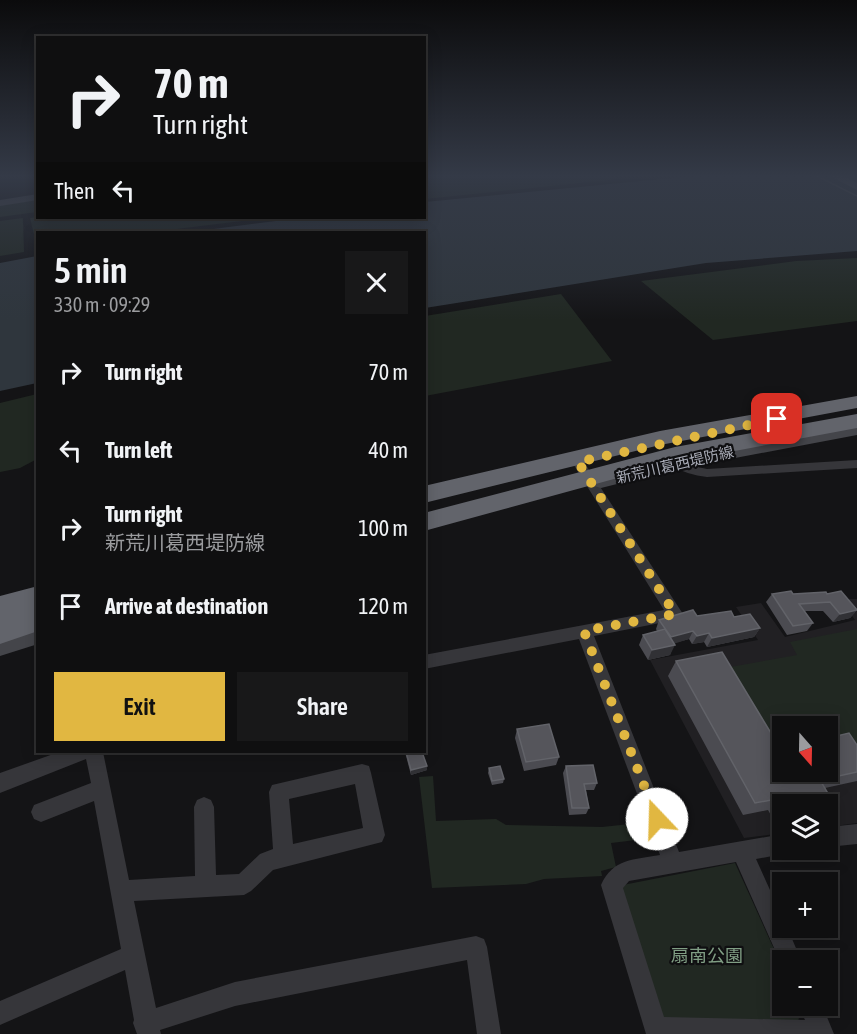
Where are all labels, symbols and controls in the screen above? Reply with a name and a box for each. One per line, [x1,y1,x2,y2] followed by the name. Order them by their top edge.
[153,59,228,107] text: 70 m
[54,60,132,138] icon: right
[153,109,248,140] text: Turn right
[107,174,140,207] icon: left
[54,178,95,204] text: Then
[54,249,128,291] text: 5 min
[345,251,408,314] button: close
[54,293,150,316] text: 330 m · 09:29
[54,356,87,389] icon: right
[105,359,182,385] text: Turn right
[368,359,408,385] text: 70 m
[751,393,802,444] pin
[760,402,793,435] icon: arrive
[54,434,87,467] icon: left
[105,437,172,463] text: Turn left
[368,437,408,463] text: 40 m
[615,443,735,486] street label: 新荒川葛西堤防線
[105,501,182,527] text: Turn right
[54,512,87,545] icon: right
[358,515,408,541] text: 100 m
[105,531,265,554] text: 新荒川葛西堤防線
[54,590,87,623] icon: arrive
[105,593,268,619] text: Arrive at destination
[358,593,408,619] text: 120 m
[54,672,225,741] button: Exit
[237,672,408,741] button: Share
[772,716,838,782] north arrow
[772,716,838,1016] map controls
[625,787,689,851] position arrow
[772,794,838,860] button: layers
[772,872,838,938] button: +
[671,945,743,966] park label: 扇南公園
[772,950,838,1016] button: −

